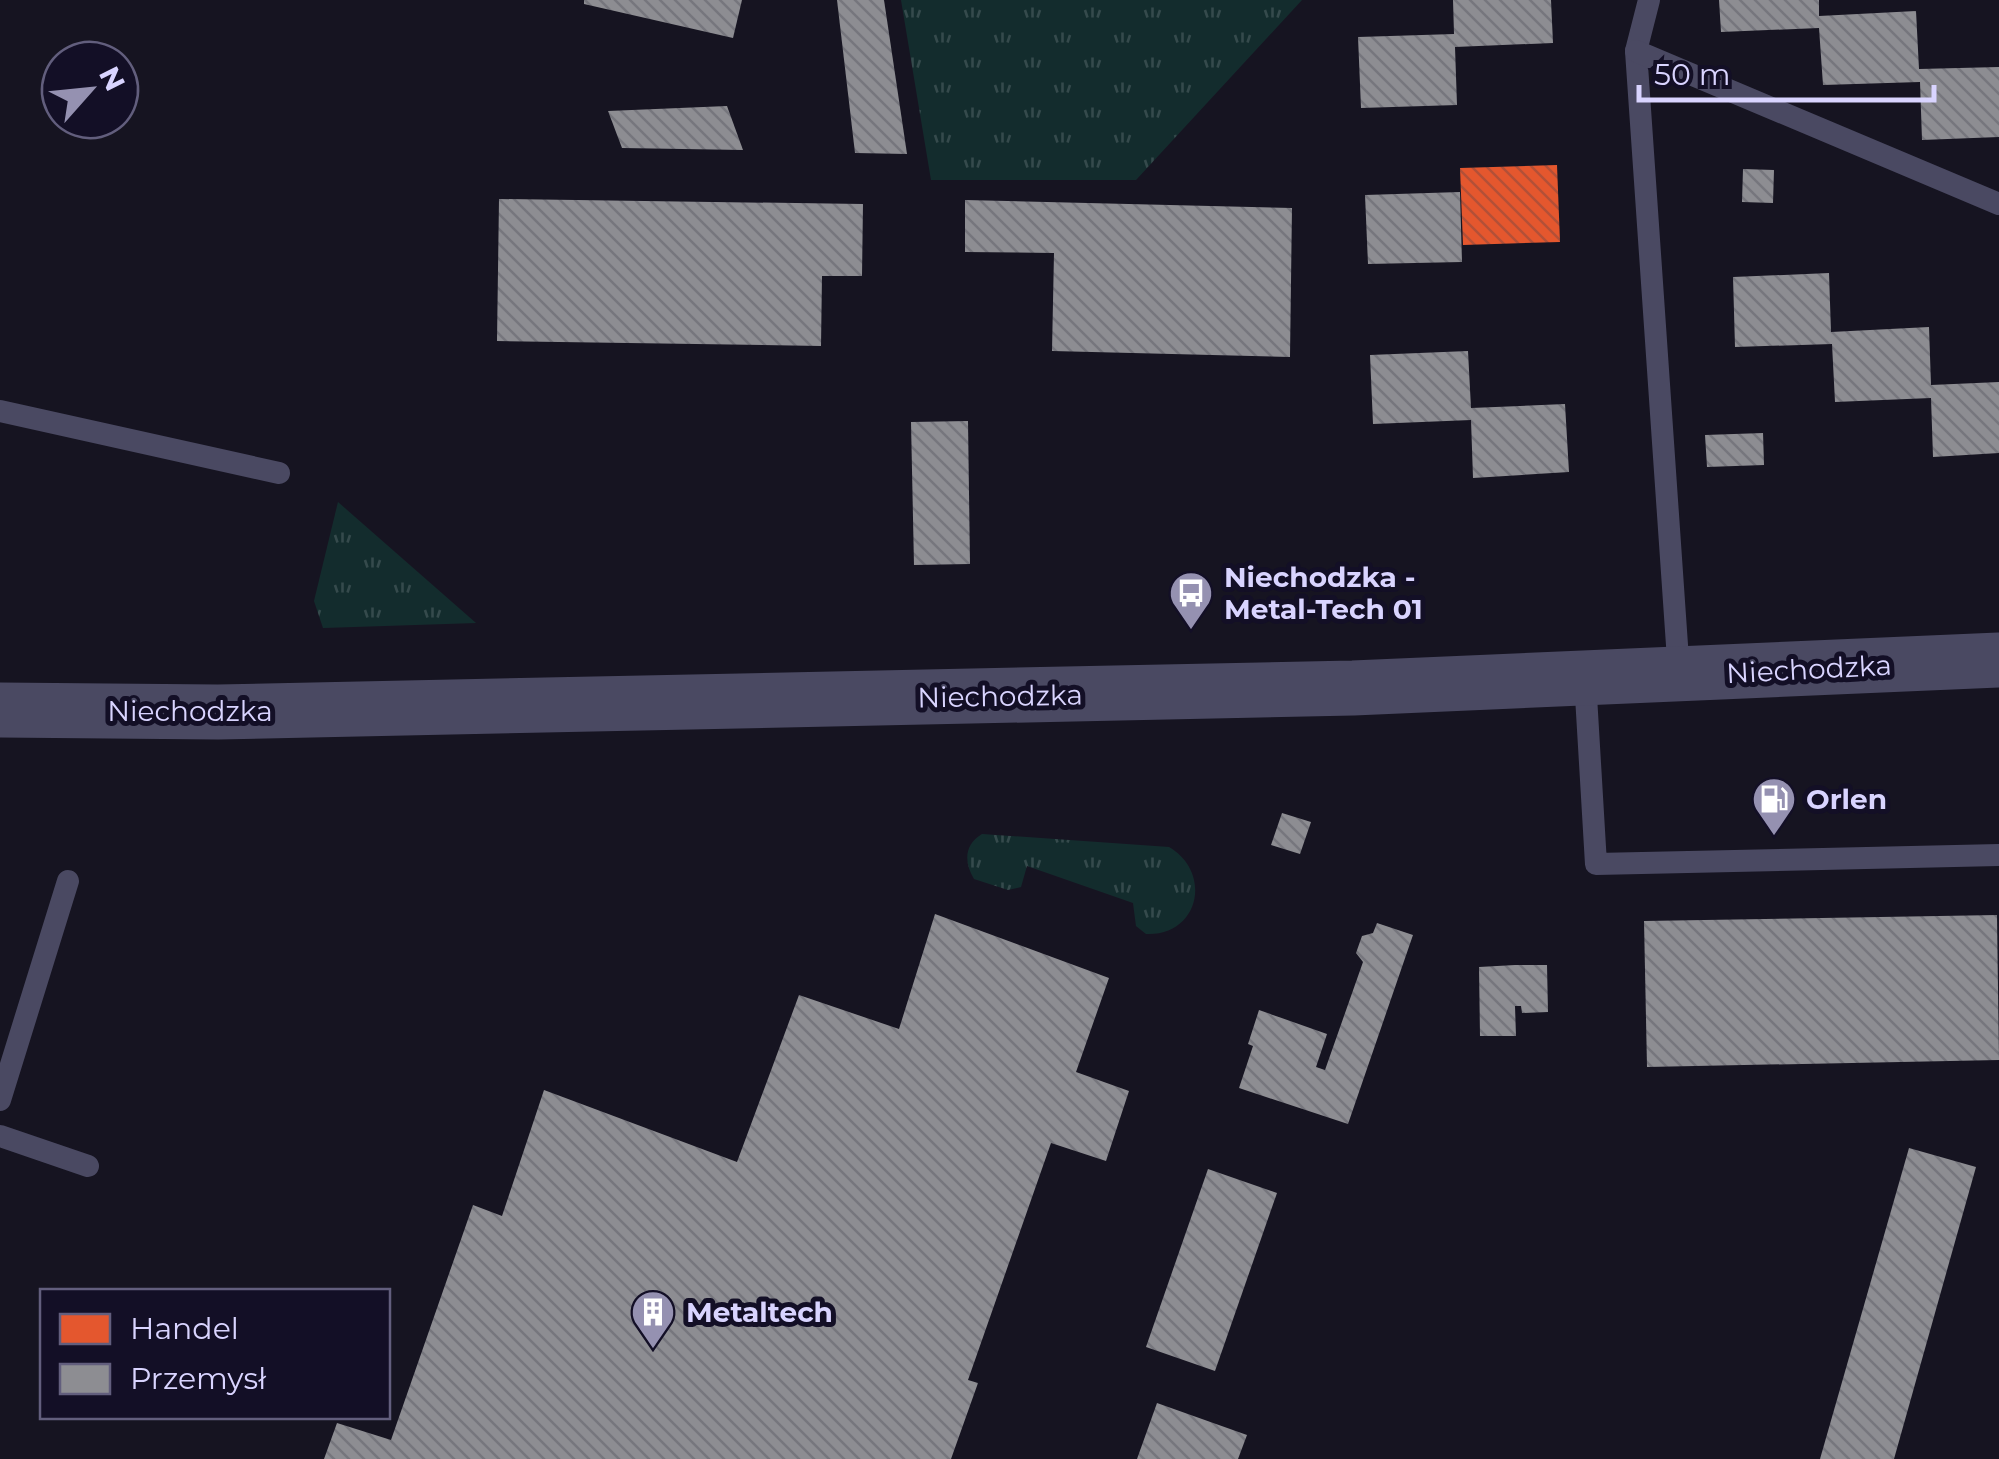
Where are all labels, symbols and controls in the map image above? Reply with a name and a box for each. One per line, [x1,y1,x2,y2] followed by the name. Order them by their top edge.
[40,40,140,140] north arrow
[1639,40,1934,102] scale bar
[1654,56,1731,93] text: 50 m
[92,61,133,96] text: N
[1224,560,1423,626] place label: Niechodzka - Metal-Tech 01
[1168,570,1214,631] bus stop icon: Niechodzka - Metal-Tech 01
[1725,648,1893,690] street label: Niechodzka
[917,678,1083,714] street label: Niechodzka
[107,694,273,728] street label: Niechodzka
[1751,776,1797,837] fuel station icon: Orlen
[1806,782,1887,816] place label: Orlen
[40,1289,390,1419] legend
[630,1289,676,1350] building icon: Metaltech
[686,1295,833,1329] place label: Metaltech
[130,1310,239,1347] text: Handel
[130,1360,267,1397] text: Przemysł

